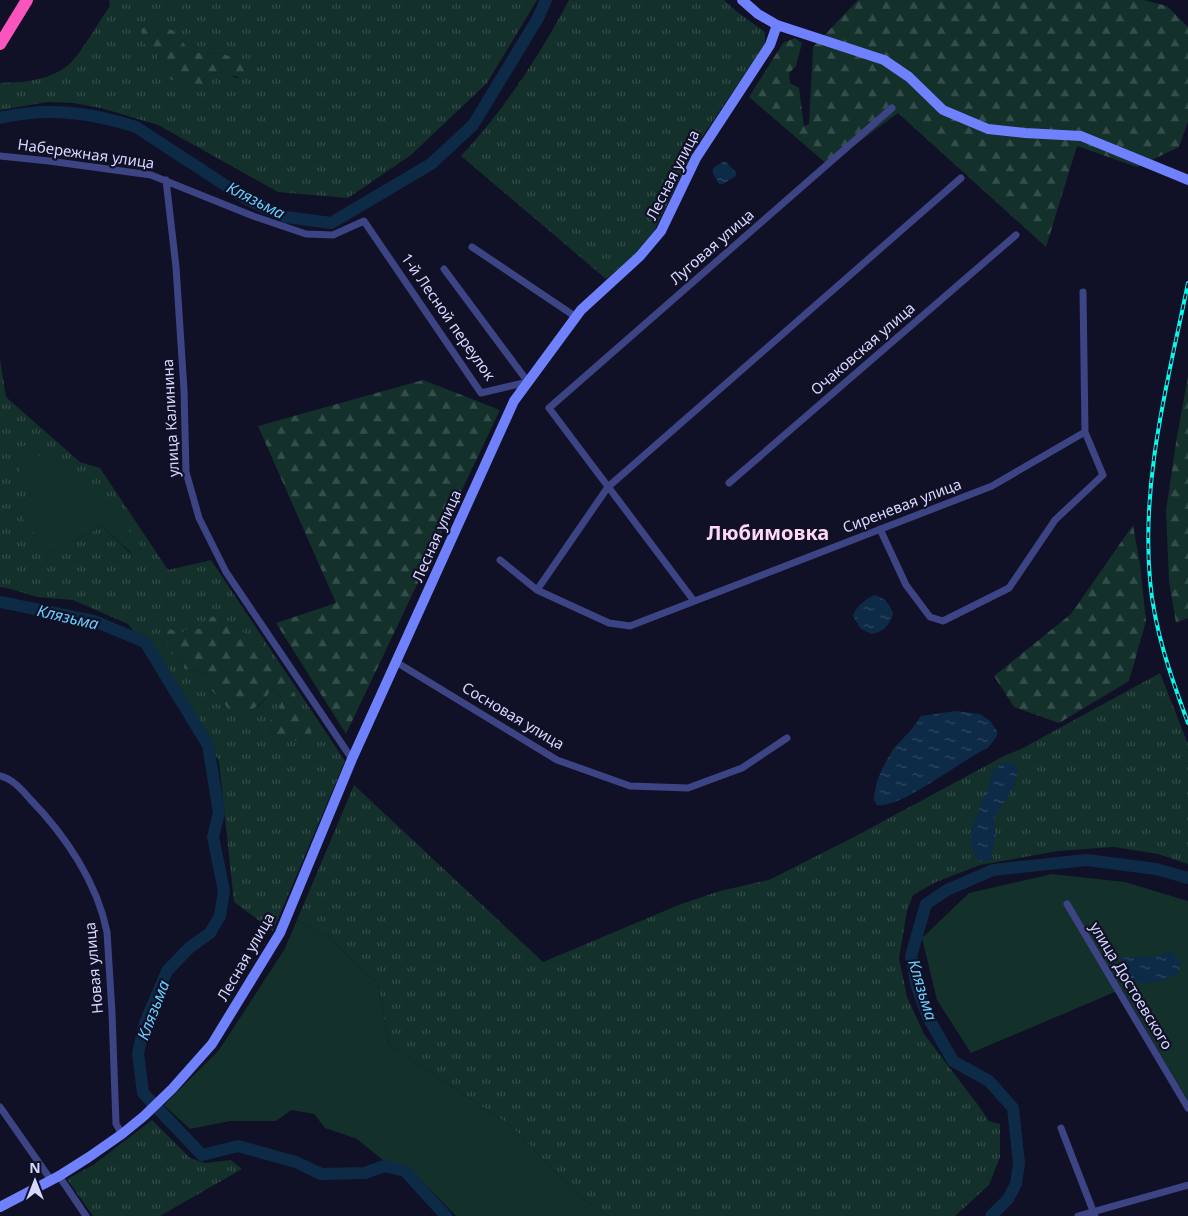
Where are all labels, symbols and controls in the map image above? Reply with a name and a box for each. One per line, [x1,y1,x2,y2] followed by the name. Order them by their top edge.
[641,126,703,223] street label: Лесная улица
[17,134,156,173] street label: Набережная улица
[223,176,289,224] water label: Клязьма
[665,204,758,288] street label: Луговая улица
[397,249,500,384] street label: 1-й Лесной переулок
[806,297,919,399] street label: Очаковская улица
[157,359,183,478] street label: улица Калинина
[839,473,964,537] street label: Сиреневая улица
[407,486,465,585] street label: Лесная улица
[707,519,829,546] district label: Любимовка
[35,599,101,635] water label: Клязьма
[459,677,568,754] street label: Сосновая улица
[212,909,278,1004] street label: Лесная улица
[1086,918,1178,1053] street label: улица Достоевского
[79,921,107,1015] street label: Новая улица
[903,957,943,1023] water label: Клязьма
[132,977,174,1043] water label: Клязьма
[10,1156,60,1206] north arrow
[29,1158,41,1177] text: N

